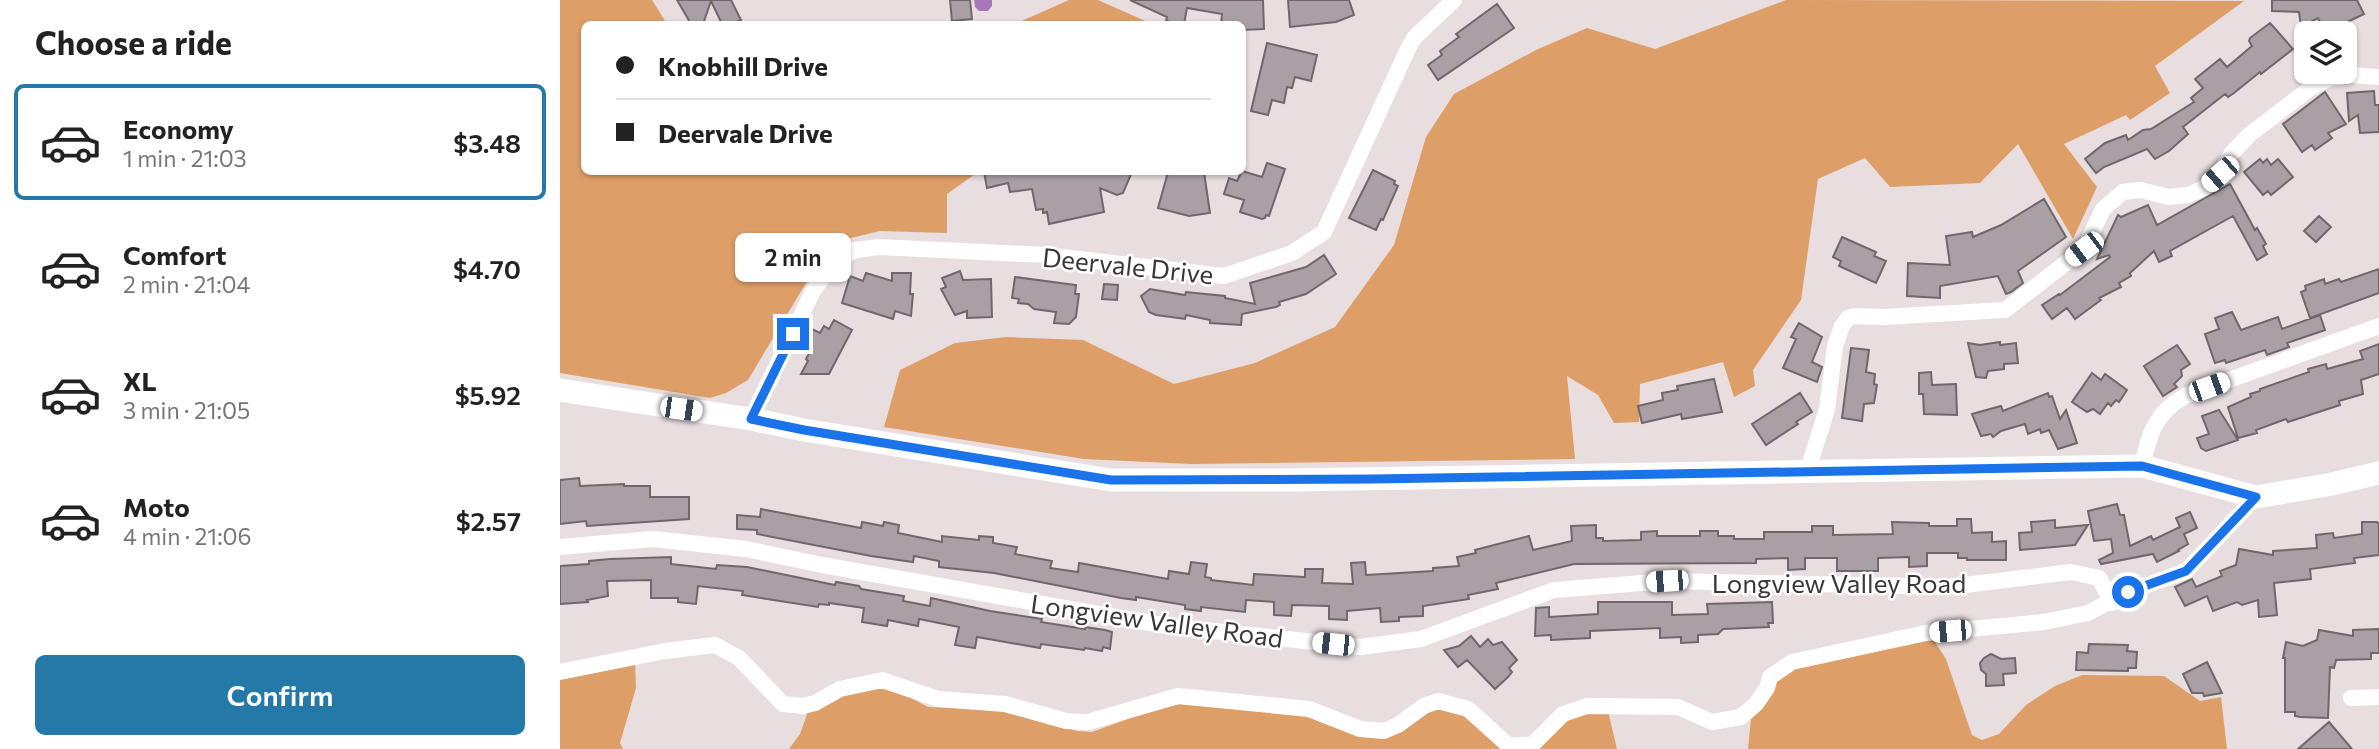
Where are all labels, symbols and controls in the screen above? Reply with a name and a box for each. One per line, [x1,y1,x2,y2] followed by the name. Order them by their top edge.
[2294,21,2357,84] map controls
[2294,21,2357,84] button: layers
[35,22,232,62] text: Choose a ride
[658,50,828,81] text: Knobhill Drive
[39,111,102,174] icon: car
[123,113,234,144] text: Economy
[658,117,833,148] text: Deervale Drive
[453,127,521,158] text: $3.48
[123,144,247,172] text: 1 min · 21:03
[2198,152,2243,196] car
[2061,228,2108,270] car
[735,232,851,282] callout: 2 min
[39,237,102,300] icon: car
[123,239,226,270] text: Comfort
[1041,241,1215,289] street label: Deervale Drive
[765,243,821,271] text: 2 min
[453,253,521,284] text: $4.70
[123,270,250,298] text: 2 min · 21:04
[777,318,809,350] route end
[39,363,102,426] icon: car
[123,365,157,396] text: XL
[2186,370,2233,404] car
[455,379,521,410] text: $5.92
[123,396,250,424] text: 3 min · 21:05
[659,396,704,422] car
[39,489,102,552] icon: car
[123,491,190,522] text: Moto
[456,505,521,536] text: $2.57
[123,522,252,550] text: 4 min · 21:06
[1712,567,1966,598] street label: Longview Valley Road
[1646,569,1689,593] car
[2112,576,2144,608] route start
[1029,587,1285,653] street label: Longview Valley Road
[1929,619,1972,643] car
[1312,631,1355,657] car
[35,655,525,735] button: Confirm

